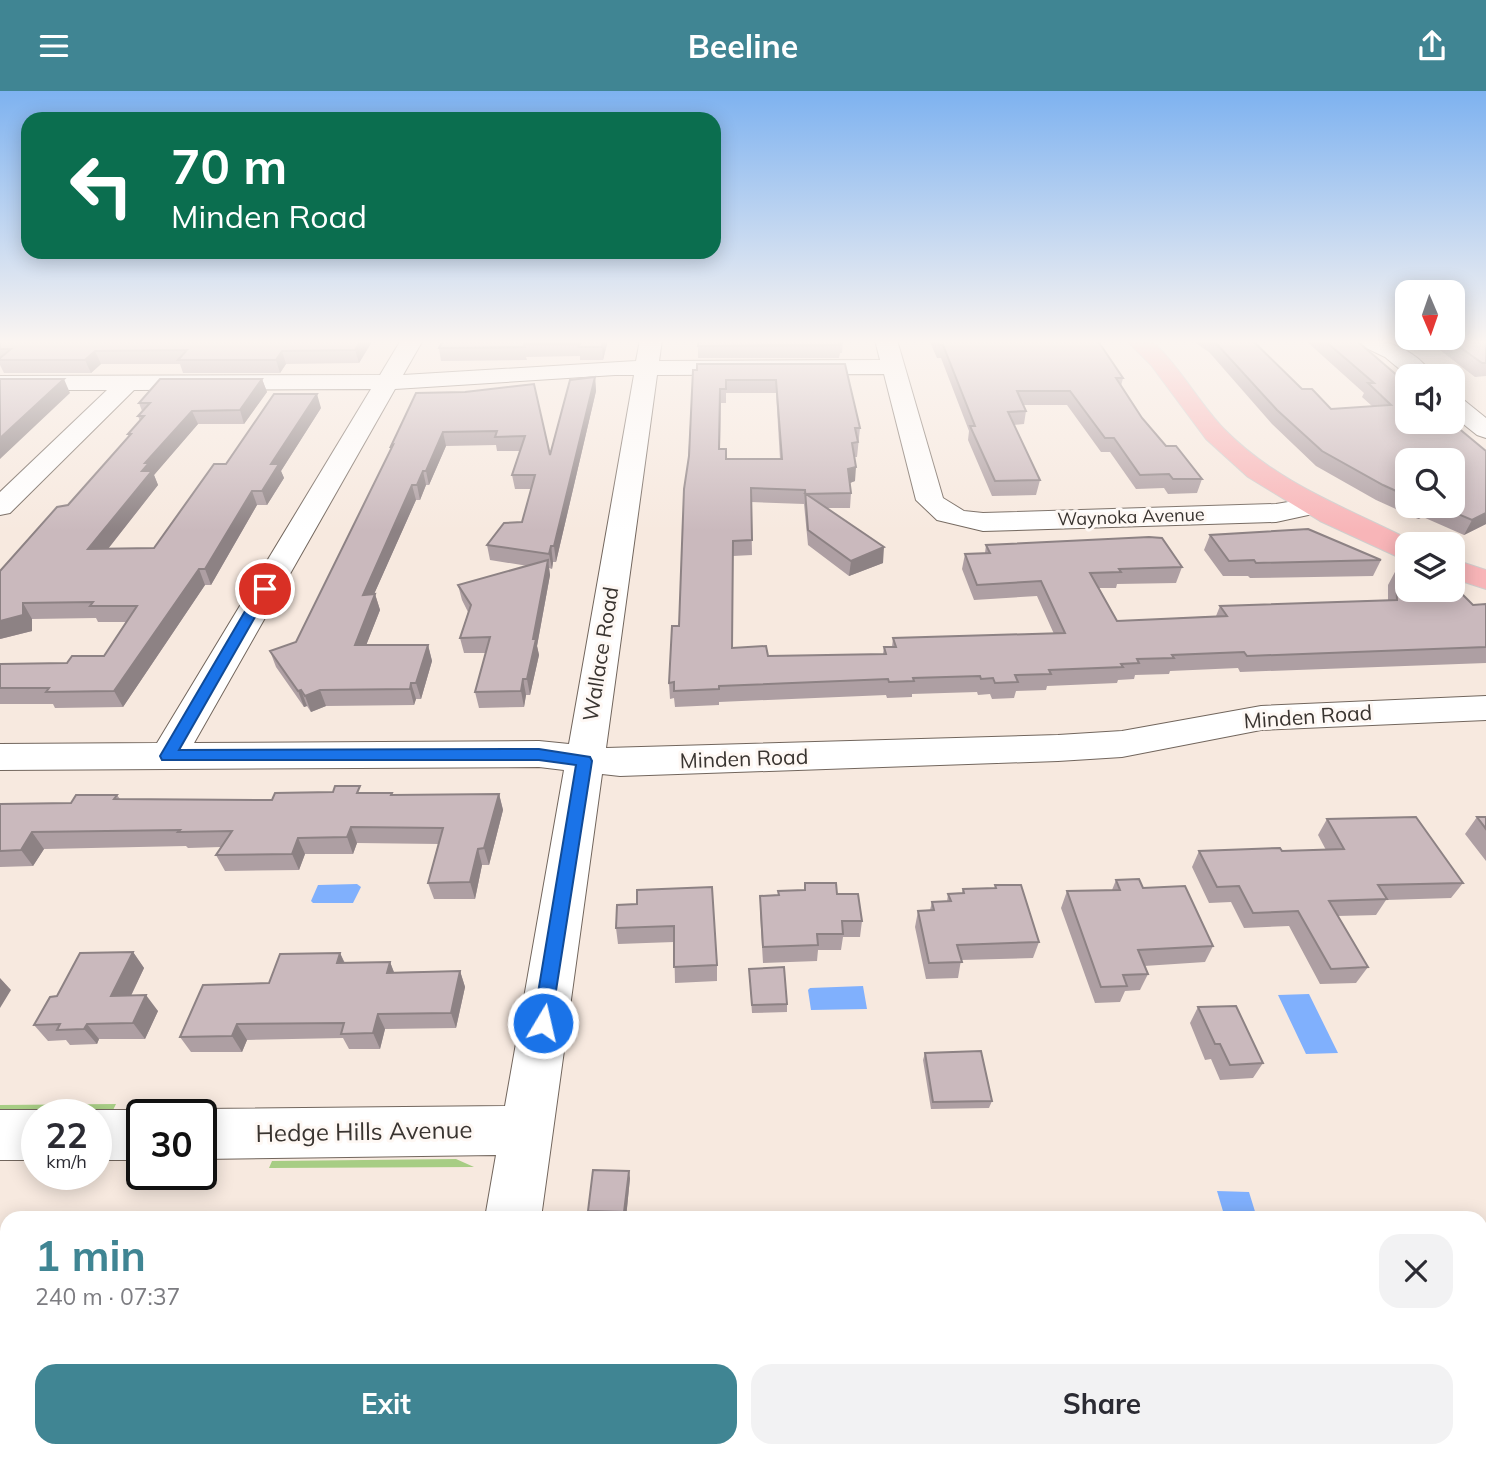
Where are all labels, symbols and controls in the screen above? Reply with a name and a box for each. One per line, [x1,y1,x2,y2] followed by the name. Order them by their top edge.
[688,26,798,66] text: Beeline
[35,27,73,65] icon: menu
[1413,27,1451,65] icon: share
[171,135,287,196] text: 70 m
[56,140,147,231] icon: left
[171,196,367,236] text: Minden Road
[1395,280,1465,350] north arrow
[1395,280,1465,602] map controls
[1395,364,1465,434] button: sound
[1395,448,1465,518] button: search
[1057,502,1205,531] street label: Waynoka Avenue
[1395,532,1465,602] button: layers
[235,559,295,619] pin
[246,570,284,608] icon: arrive
[577,585,623,723] street label: Wallace Road
[1243,699,1373,733] street label: Minden Road
[679,743,809,773] street label: Minden Road
[506,986,580,1060] position arrow
[126,1099,217,1190] speed limit sign: 30
[45,1113,88,1157] text: 22
[255,1114,473,1148] street label: Hedge Hills Avenue
[46,1150,87,1173] text: km/h
[35,1229,146,1282] text: 1 min
[1379,1234,1453,1308] button: close
[35,1282,180,1311] text: 240 m · 07:37
[35,1364,737,1444] button: Exit
[751,1364,1453,1444] button: Share

